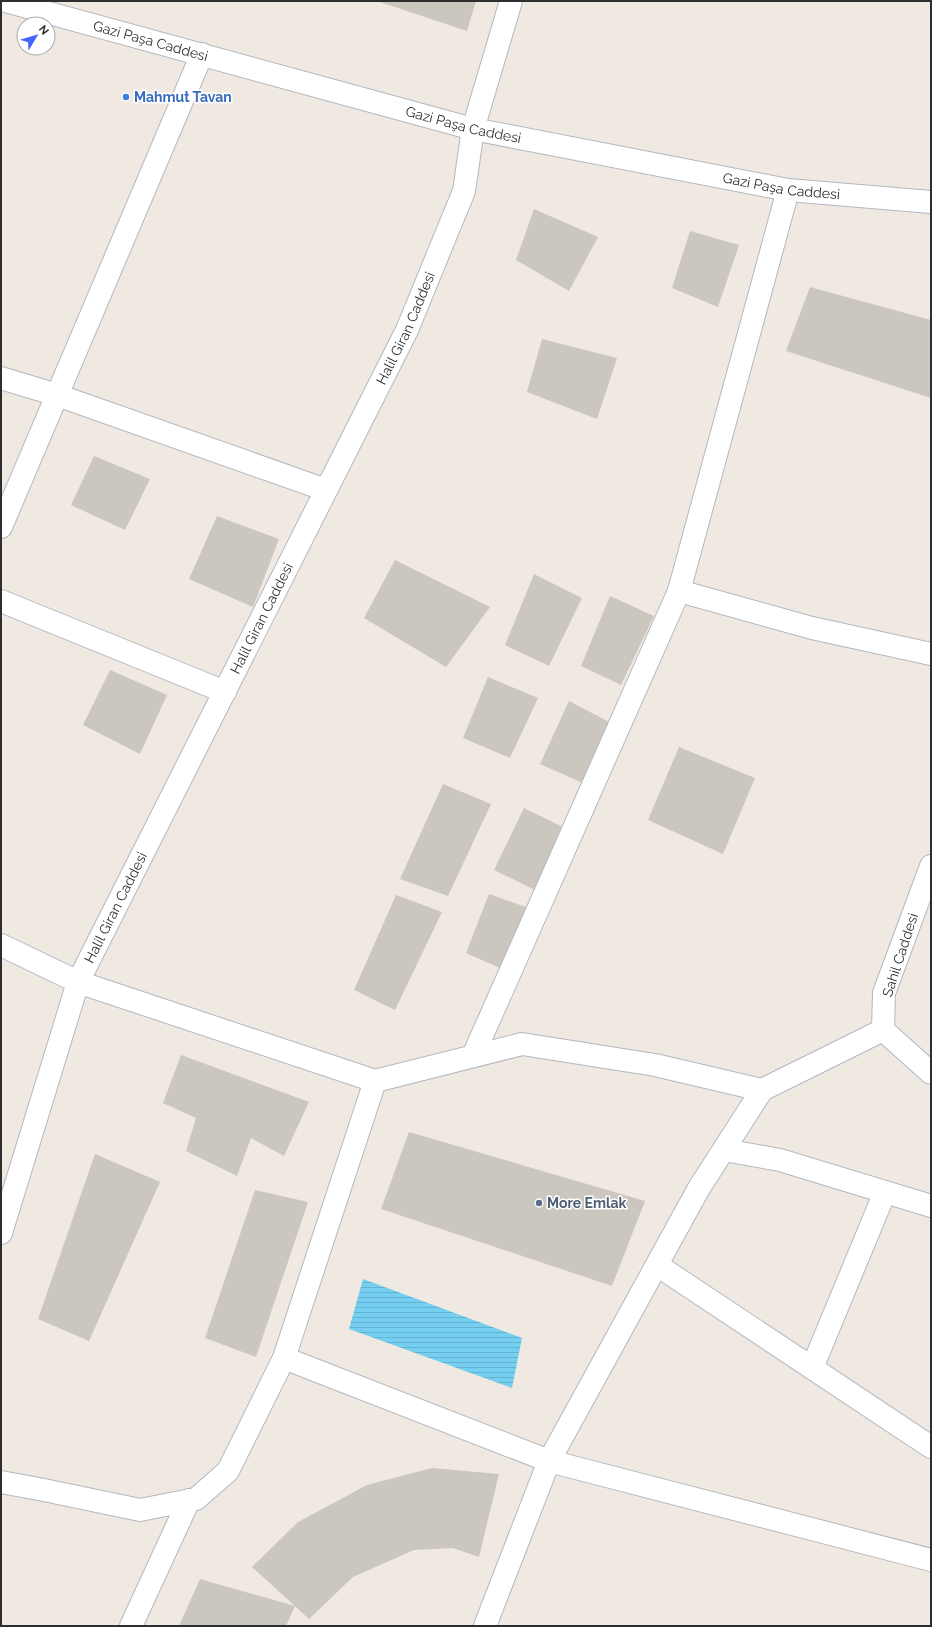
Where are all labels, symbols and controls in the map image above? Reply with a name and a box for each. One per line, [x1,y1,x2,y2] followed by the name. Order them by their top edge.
[16,16,56,56] north arrow
[92,18,210,64] street label: Gazi Paşa Caddesi
[36,23,51,37] text: N
[134,89,232,105] place label: Mahmut Tavan
[121,92,131,102] marker: Mahmut Tavan
[404,103,523,146] street label: Gazi Paşa Caddesi
[722,170,841,202] street label: Gazi Paşa Caddesi
[373,270,438,387] street label: Halil Giran Caddesi
[227,560,296,676] street label: Halil Giran Caddesi
[81,849,150,965] street label: Halil Giran Caddesi
[879,911,921,999] street label: Sahil Caddesi
[547,1195,626,1211] place label: More Emlak
[534,1198,544,1208] marker: More Emlak

